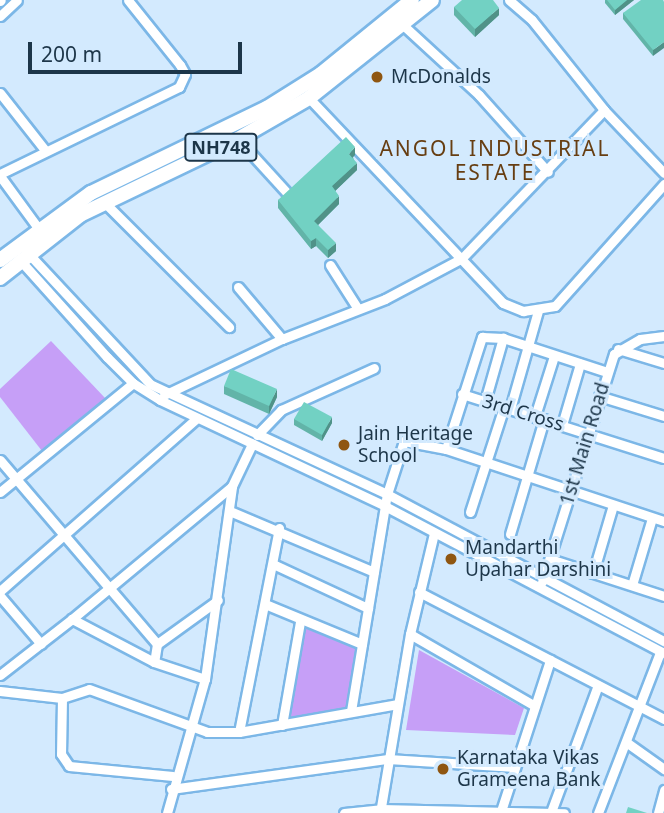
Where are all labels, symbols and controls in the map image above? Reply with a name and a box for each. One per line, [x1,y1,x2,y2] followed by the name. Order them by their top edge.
[32,28,245,72] scale bar
[41,40,102,68] text: 200 m
[391,66,491,88] place label: McDonalds
[369,69,385,85] marker: McDonalds
[184,132,258,162] road number: NH748
[381,135,609,185] district label: ANGOL INDUSTRIAL ESTATE
[556,380,614,508] street label: 1st Main Road
[479,390,567,436] street label: 3rd Cross
[358,423,473,467] place label: Jain Heritage School
[336,437,352,453] marker: Jain Heritage School
[465,537,611,581] place label: Mandarthi Upahar Darshini
[443,551,459,567] marker: Mandarthi Upahar Darshini
[457,747,600,791] place label: Karnataka Vikas Grameena Bank
[435,761,451,777] marker: Karnataka Vikas Grameena Bank

